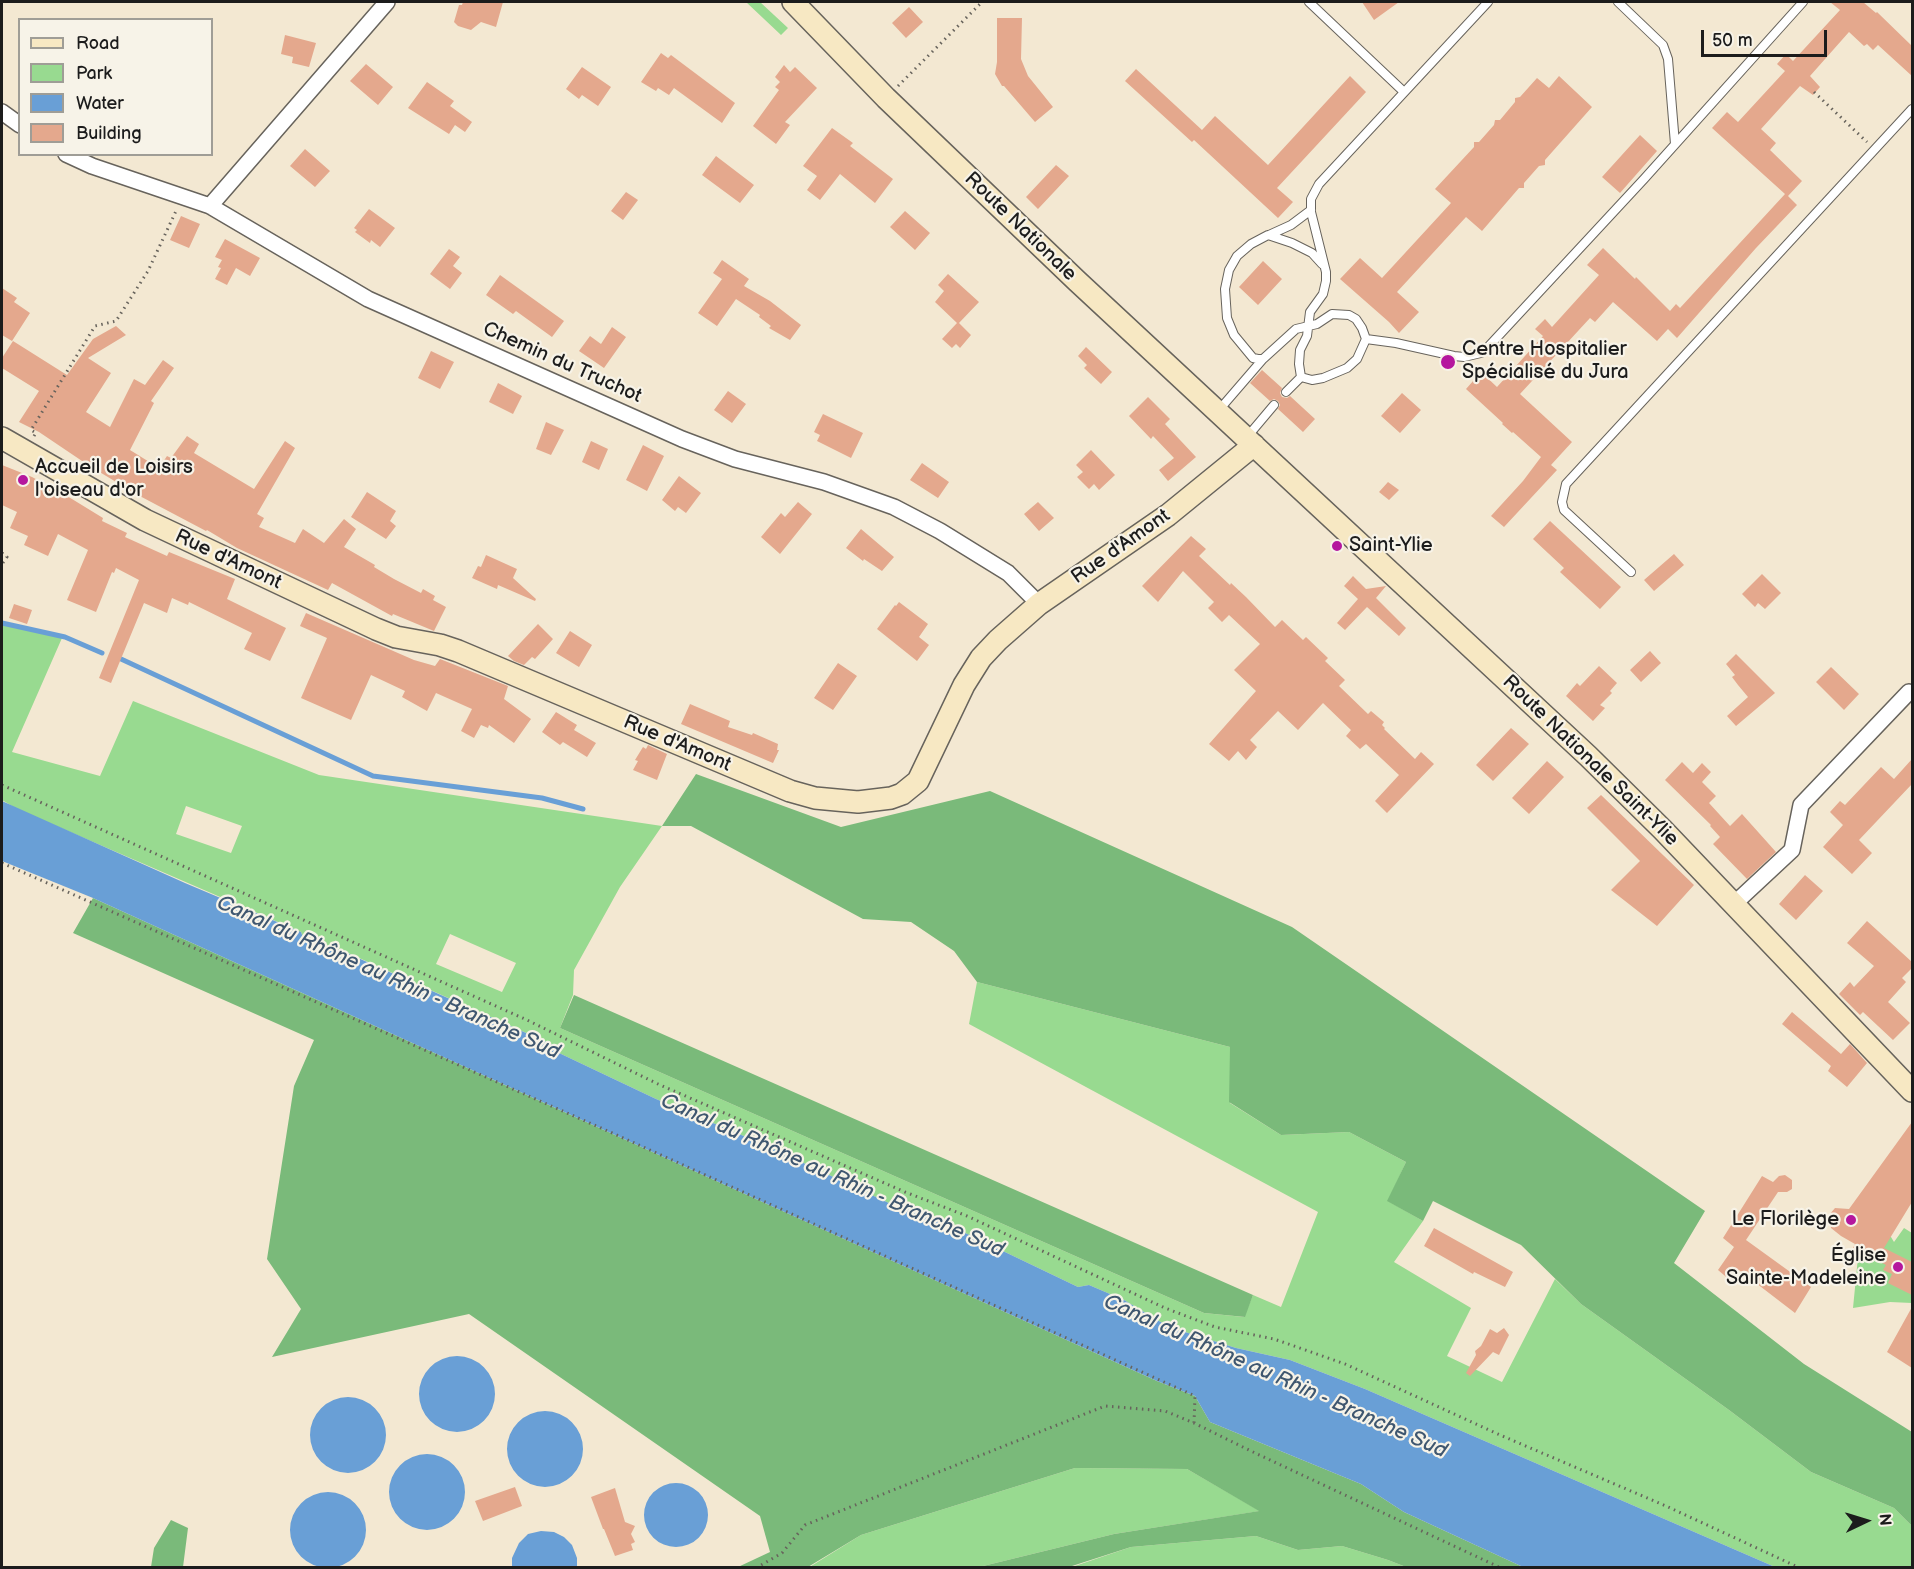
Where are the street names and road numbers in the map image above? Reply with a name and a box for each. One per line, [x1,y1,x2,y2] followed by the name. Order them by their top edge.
[959,167,1081,287] street label: Route Nationale
[479,317,645,409] street label: Chemin du Truchot
[1067,504,1175,590] street label: Rue d'Amont
[171,525,285,595] street label: Rue d'Amont
[1497,671,1683,851] street label: Route Nationale Saint-Ylie
[619,711,735,777] street label: Rue d'Amont

